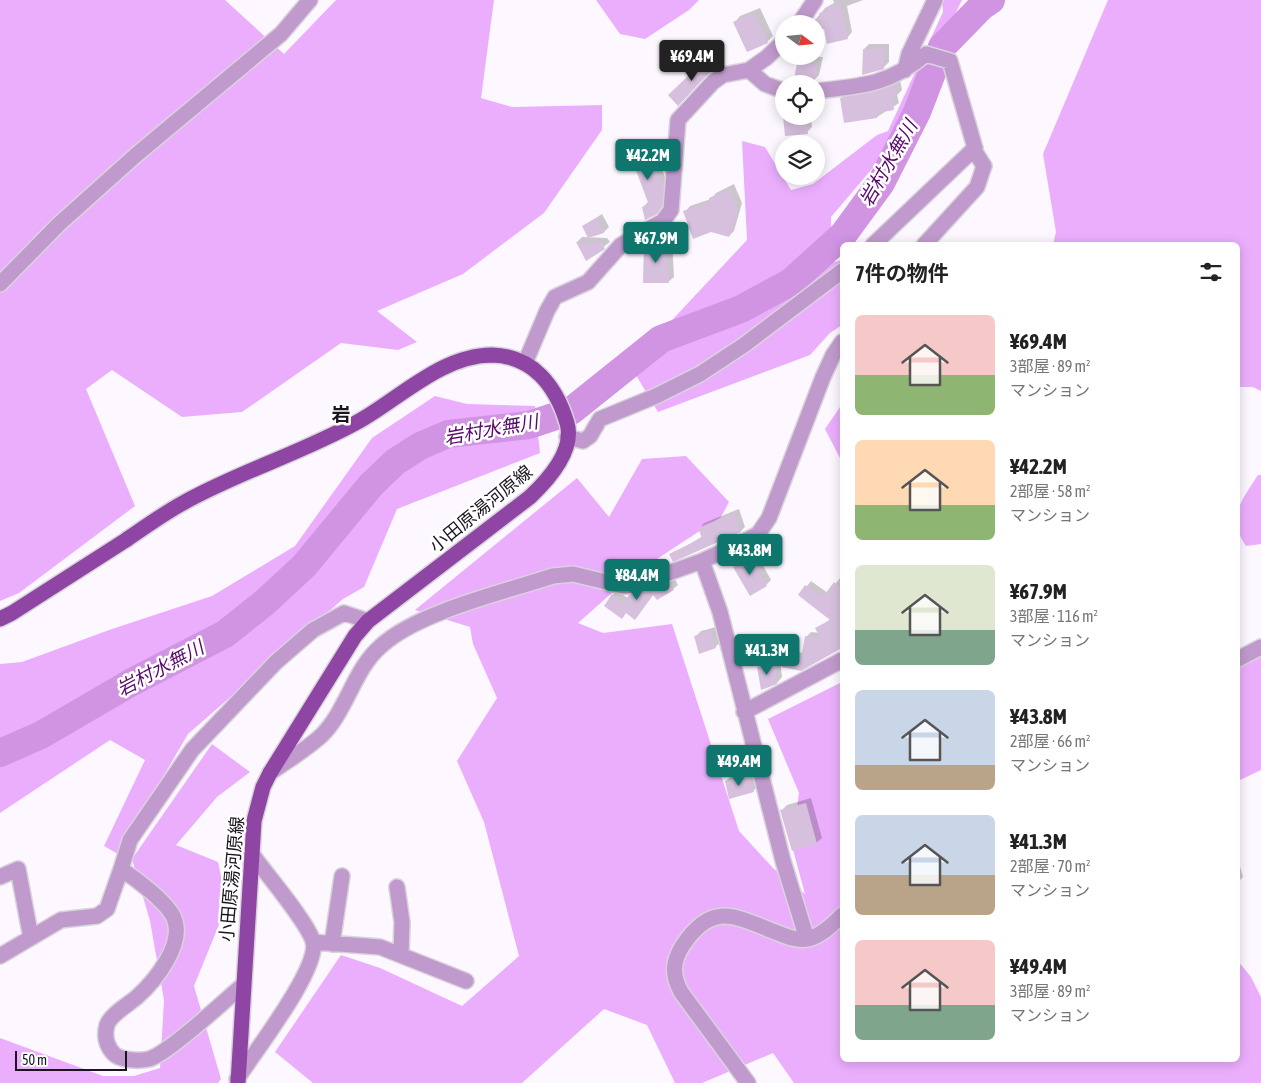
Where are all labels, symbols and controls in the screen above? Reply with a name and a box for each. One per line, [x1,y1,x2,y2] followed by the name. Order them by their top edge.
[775,15,825,65] north arrow
[775,15,825,185] map controls
[651,39,733,82] pin: ¥69.4M
[670,47,714,65] text: ¥69.4M
[775,75,825,125] button: locate
[855,115,922,210] water label: 岩村水無川
[775,135,825,185] button: layers
[607,138,689,181] pin: ¥42.2M
[626,146,670,164] text: ¥42.2M
[615,222,697,264] pin: ¥67.9M
[634,229,678,247] text: ¥67.9M
[1197,258,1225,286] icon: filters
[855,261,949,285] text: 7件の物件
[1010,329,1067,353] text: ¥69.4M
[895,335,955,395] icon: home
[1010,357,1091,375] text: 3部屋 · 89 m²
[1010,381,1090,399] text: マンション
[331,403,351,425] district label: 岩
[442,410,542,448] water label: 岩村水無川
[1010,454,1067,478] text: ¥42.2M
[895,460,955,520] icon: home
[425,461,536,556] street label: 小田原湯河原線
[1010,482,1091,500] text: 2部屋 · 58 m²
[1010,506,1090,524] text: マンション
[709,534,791,576] pin: ¥43.8M
[728,541,772,559] text: ¥43.8M
[596,558,678,601] pin: ¥84.4M
[615,566,659,584] text: ¥84.4M
[1010,579,1067,603] text: ¥67.9M
[895,585,955,645] icon: home
[1010,607,1098,625] text: 3部屋 · 116 m²
[1010,631,1090,649] text: マンション
[726,634,808,676] pin: ¥41.3M
[113,635,209,700] water label: 岩村水無川
[745,641,789,659] text: ¥41.3M
[1010,704,1067,728] text: ¥43.8M
[895,710,955,770] icon: home
[1010,732,1091,750] text: 2部屋 · 66 m²
[698,744,780,787] pin: ¥49.4M
[717,752,761,770] text: ¥49.4M
[1010,756,1090,774] text: マンション
[216,815,247,943] street label: 小田原湯河原線
[1010,829,1067,853] text: ¥41.3M
[895,835,955,895] icon: home
[1010,857,1091,875] text: 2部屋 · 70 m²
[1010,881,1090,899] text: マンション
[1010,954,1067,978] text: ¥49.4M
[895,960,955,1020] icon: home
[1010,982,1091,1000] text: 3部屋 · 89 m²
[1010,1006,1090,1024] text: マンション
[15,1048,128,1071] scale bar
[22,1052,47,1068] text: 50 m

